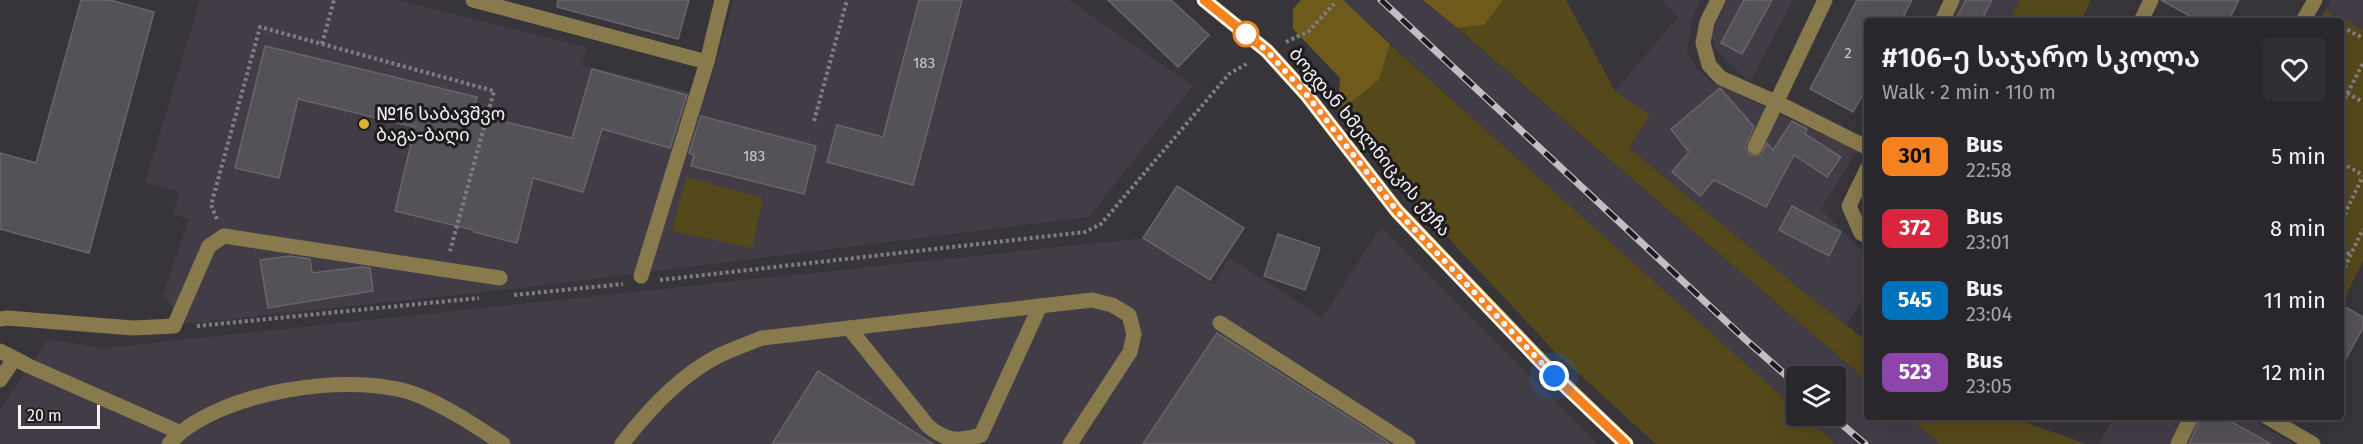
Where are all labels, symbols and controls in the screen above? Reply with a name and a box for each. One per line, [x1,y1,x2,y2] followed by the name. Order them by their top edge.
[1233,21,1259,47] unlabelled marker
[2263,38,2326,101] button: heart
[1882,41,2200,74] text: #106-ე საჯარო სკოლა
[1285,43,1455,241] street label: ბოგდან ხმელნიცკის ქუჩა
[1844,44,1852,62] house number: 2
[913,54,935,72] house number: 183
[1882,80,2056,104] text: Walk · 2 min · 110 m
[376,103,505,146] place label: №16 საბავშვო ბაგა-ბაღი
[357,117,371,131] marker: №16 საბავშვო ბაგა-ბაღი
[1966,131,2003,158] text: Bus
[1899,143,1931,169] text: 301
[2271,143,2326,170] text: 5 min
[743,147,765,165] house number: 183
[1966,158,2012,182] text: 22:58
[1966,203,2003,230] text: Bus
[1899,215,1931,241] text: 372
[2270,215,2326,242] text: 8 min
[1966,230,2010,254] text: 23:01
[1966,275,2003,302] text: Bus
[1898,287,1932,313] text: 545
[2263,287,2326,314] text: 11 min
[1966,302,2012,326] text: 23:04
[1966,347,2003,374] text: Bus
[1899,359,1931,385] text: 523
[2262,359,2326,386] text: 12 min
[1539,361,1569,391] your location
[1786,366,1846,426] map controls
[1786,366,1846,426] button: layers
[1966,374,2012,398] text: 23:05
[18,402,100,430] scale bar
[27,406,62,425] text: 20 m

